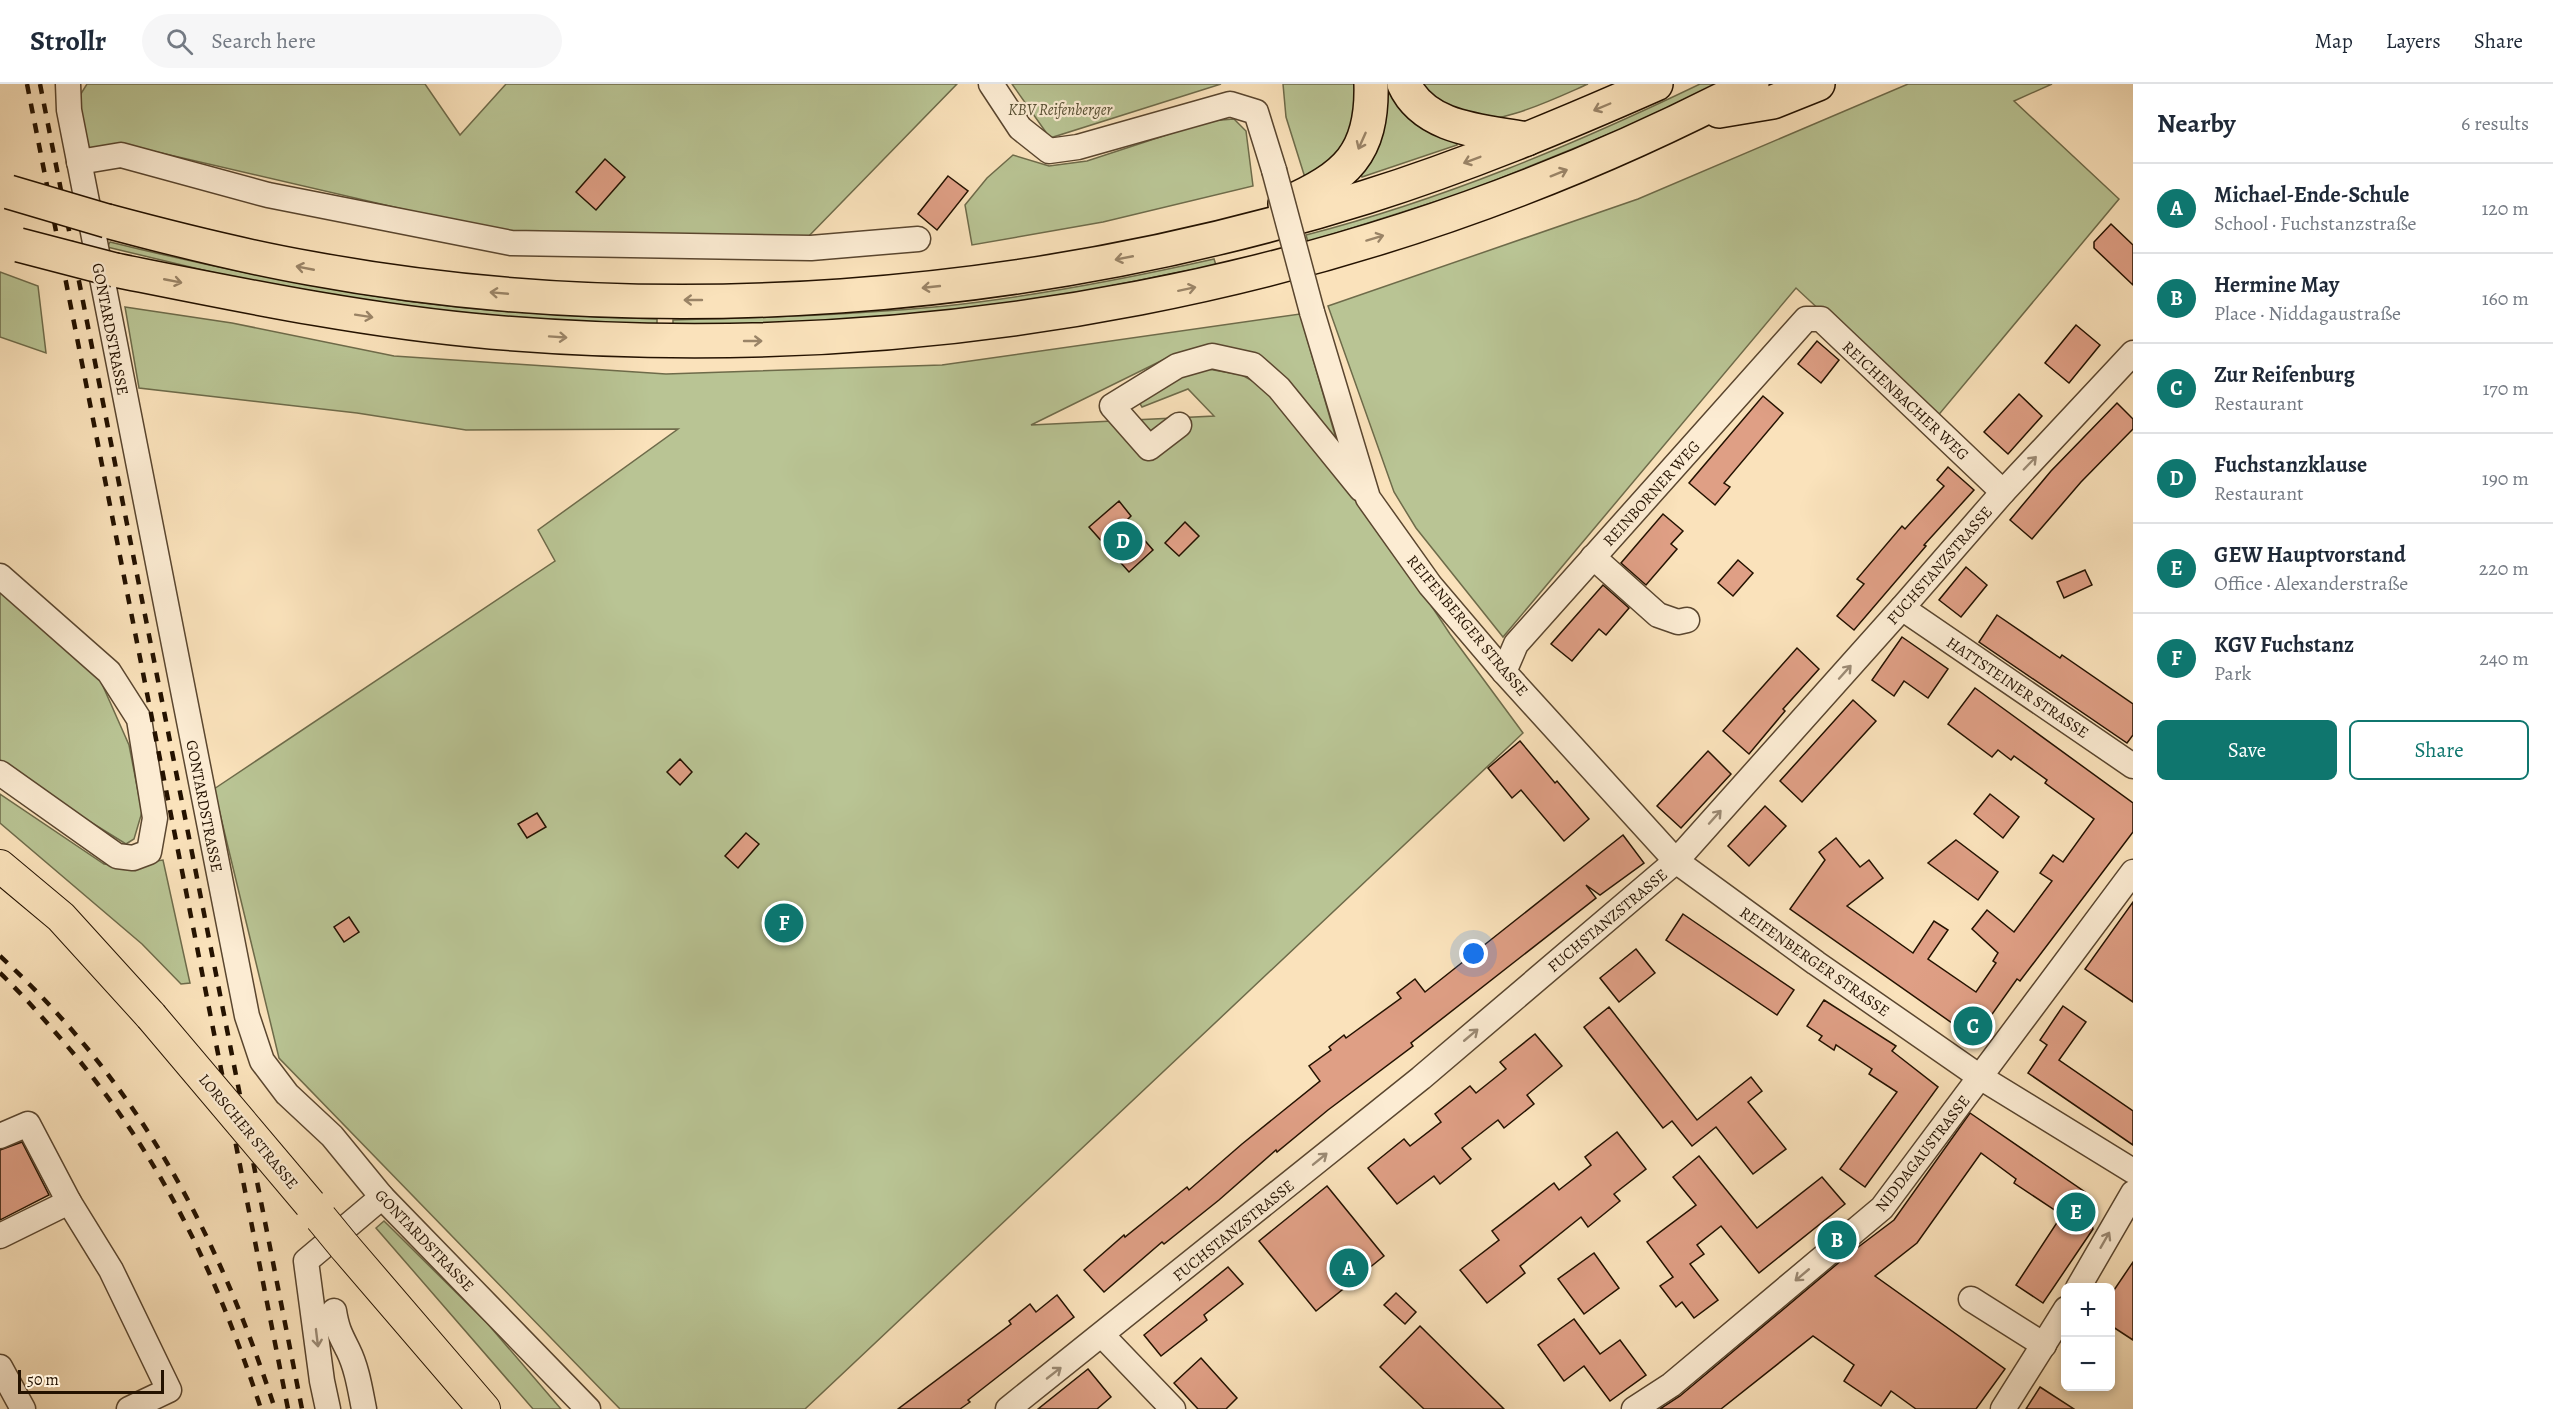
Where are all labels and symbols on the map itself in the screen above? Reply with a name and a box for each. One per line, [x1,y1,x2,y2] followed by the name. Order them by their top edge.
[1008,99,1112,121] park label: KBV Reifenberger
[1594,102,1612,114] one-way arrow
[1356,132,1367,150] one-way arrow
[1464,155,1482,166] one-way arrow
[1549,167,1568,178] one-way arrow
[1365,232,1384,243] one-way arrow
[1114,253,1134,264] one-way arrow
[86,261,134,397] street label: GONTARDSTRASSE
[296,262,316,273] one-way arrow
[163,276,182,288] one-way arrow
[921,282,941,293] one-way arrow
[1177,283,1196,294] one-way arrow
[489,287,509,298] one-way arrow
[684,294,704,306] one-way arrow
[354,311,374,322] one-way arrow
[548,331,568,342] one-way arrow
[743,335,763,347] one-way arrow
[1837,336,1974,465] street label: REICHENBACHER WEG
[1598,436,1705,551] street label: REINBORNER WEG
[2023,456,2037,471] one-way arrow
[1882,502,1997,630] street label: FUCHSTANZSTRASSE
[1104,518,1142,564] pin: D
[1401,550,1533,701] street label: REIFENBERGER STRASSE
[1942,632,2093,744] street label: HATTSTEINER STRASSE
[1838,665,1852,680] one-way arrow
[180,738,228,874] street label: GONTARDSTRASSE
[1708,810,1722,825] one-way arrow
[1543,864,1672,978] street label: FUCHSTANZSTRASSE
[764,900,804,946] pin: F
[1735,902,1894,1022] street label: REIFENBERGER STRASSE
[1459,939,1488,968] your location
[1954,1004,1992,1048] pin: C
[1463,1028,1478,1042] one-way arrow
[193,1069,303,1194] street label: LORSCHER STRASSE
[1870,1091,1975,1216] street label: NIDDAGAUSTRASSE
[1312,1152,1328,1165] one-way arrow
[1168,1175,1299,1287] street label: FUCHSTANZSTRASSE
[370,1185,479,1297] street label: GONTARDSTRASSE
[2056,1190,2096,1234] pin: E
[1818,1218,1856,1262] pin: B
[2100,1232,2112,1249] one-way arrow
[1330,1246,1368,1290] pin: A
[1794,1269,1810,1282] one-way arrow
[311,1328,322,1348] one-way arrow
[18,1367,164,1394] scale bar
[1046,1367,1062,1380] one-way arrow

